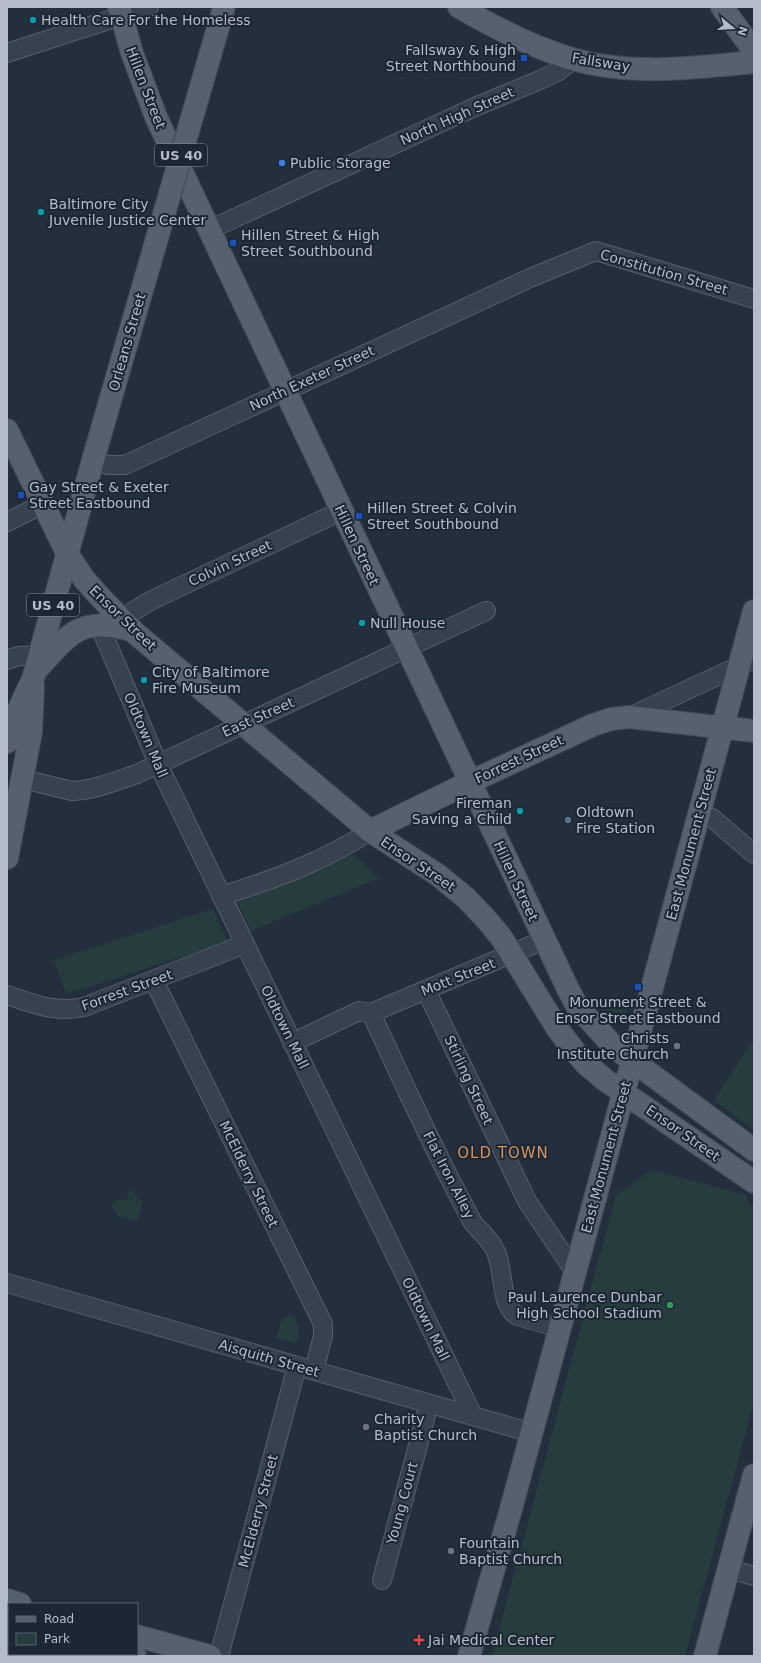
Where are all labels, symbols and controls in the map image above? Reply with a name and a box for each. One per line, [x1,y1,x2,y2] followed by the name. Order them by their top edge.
[713,8,753,48] north arrow
[41,12,250,28] place label: Health Care For the Homeless
[28,15,38,25] marker: Health Care For the Homeless
[734,25,750,37] text: N
[386,42,516,74] place label: Fallsway & High Street Northbound
[123,45,169,132] street label: Hillen Street
[571,50,631,74] street label: Fallsway
[519,53,529,63] marker: Fallsway & High Street Northbound
[398,84,517,148] street label: North High Street
[155,144,207,166] road number: US 40
[290,155,391,171] place label: Public Storage
[277,158,287,168] marker: Public Storage
[48,196,206,228] place label: Baltimore City Juvenile Justice Center
[36,207,46,217] marker: Baltimore City Juvenile Justice Center
[241,227,380,259] place label: Hillen Street & High Street Southbound
[228,238,238,248] marker: Hillen Street & High Street Southbound
[598,246,730,298] street label: Constitution Street
[105,291,149,393] street label: Orleans Street
[247,342,377,414] street label: North Exeter Street
[29,479,169,511] place label: Gay Street & Exeter Street Eastbound
[16,490,26,500] marker: Gay Street & Exeter Street Eastbound
[367,500,517,532] place label: Hillen Street & Colvin Street Southbound
[331,502,383,588] street label: Hillen Street
[354,511,364,521] marker: Hillen Street & Colvin Street Southbound
[186,536,275,589] street label: Colvin Street
[86,582,160,654] street label: Ensor Street
[27,594,79,616] road number: US 40
[370,615,445,631] place label: Null House
[357,618,367,628] marker: Null House
[152,664,270,696] place label: City of Baltimore Fire Museum
[139,675,149,685] marker: City of Baltimore Fire Museum
[121,690,171,780] street label: Oldtown Mall
[219,694,297,740] street label: East Street
[472,731,566,786] street label: Forrest Street
[663,766,719,922] street label: East Monument Street
[412,795,512,827] place label: Fireman Saving a Child
[576,804,655,836] place label: Oldtown Fire Station
[515,806,525,816] marker: Fireman Saving a Child
[563,815,573,825] marker: Oldtown Fire Station
[378,833,459,895] street label: Ensor Street
[490,838,542,924] street label: Hillen Street
[419,955,498,999] street label: Mott Street
[79,966,175,1014] street label: Forrest Street
[633,982,643,992] marker: Monument Street & Ensor Street Eastbound
[258,983,312,1071] street label: Oldtown Mall
[555,994,721,1026] place label: Monument Street & Ensor Street Eastbound
[557,1030,669,1062] place label: Christs Institute Church
[441,1033,497,1128] street label: Stirling Street
[672,1041,682,1051] marker: Christs Institute Church
[578,1079,634,1235] street label: East Monument Street
[643,1102,723,1165] street label: Ensor Street
[216,1118,282,1230] street label: McElderry Street
[420,1129,478,1221] street label: Flat Iron Alley
[457,1144,549,1162] district label: OLD TOWN
[399,1275,453,1363] street label: Oldtown Mall
[508,1289,662,1321] place label: Paul Laurence Dunbar High School Stadium
[665,1300,675,1310] marker: Paul Laurence Dunbar High School Stadium
[217,1336,322,1380] street label: Aisquith Street
[374,1411,477,1443] place label: Charity Baptist Church
[361,1422,371,1432] marker: Charity Baptist Church
[235,1452,281,1569] street label: McElderry Street
[383,1459,421,1547] street label: Young Court
[459,1535,562,1567] place label: Fountain Baptist Church
[446,1546,456,1556] marker: Fountain Baptist Church
[8,1603,138,1655] legend
[44,1612,74,1626] text: Road
[44,1632,70,1646] text: Park
[427,1632,554,1648] place label: Jai Medical Center
[413,1634,425,1646] marker: Jai Medical Center

